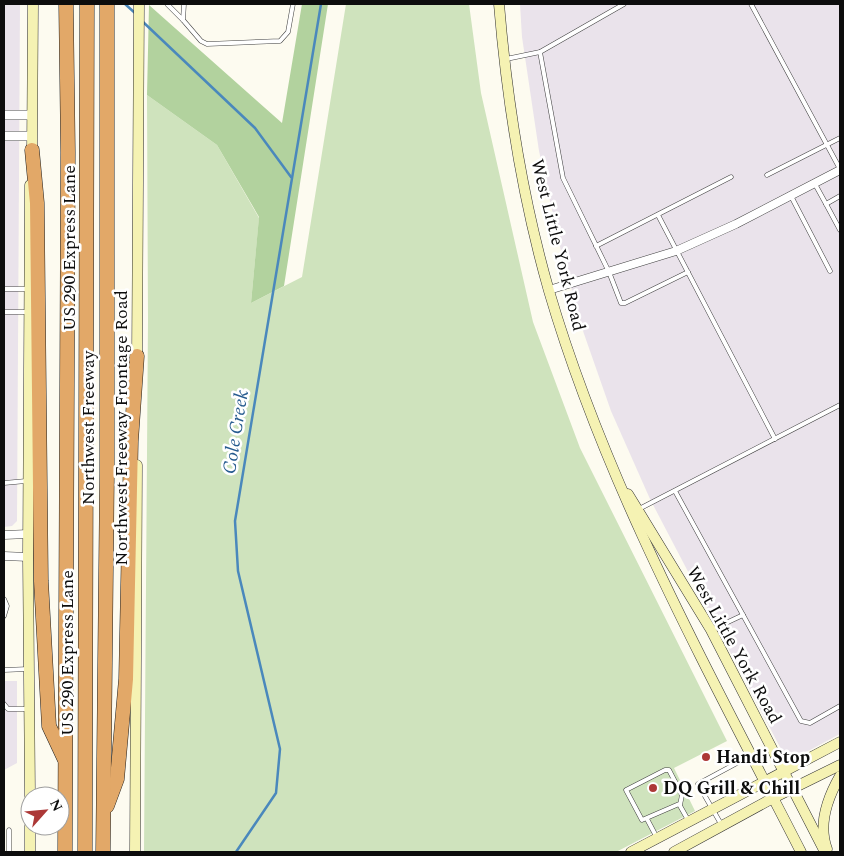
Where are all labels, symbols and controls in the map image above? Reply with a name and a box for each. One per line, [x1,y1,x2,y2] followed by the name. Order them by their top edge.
[524,156,592,334] street label: West Little York Road
[56,165,83,331] street label: US 290 Express Lane
[108,290,135,566] street label: Northwest Freeway Frontage Road
[75,349,102,505] street label: Northwest Freeway
[215,388,257,476] water label: Cole Creek
[679,561,789,729] street label: West Little York Road
[54,570,81,736] street label: US 290 Express Lane
[716,744,810,771] place label: Handi Stop
[700,751,712,763] marker: Handi Stop
[663,775,800,802] place label: DQ Grill & Chill
[647,782,659,794] marker: DQ Grill & Chill
[20,786,70,836] north arrow
[44,795,68,815] text: N

